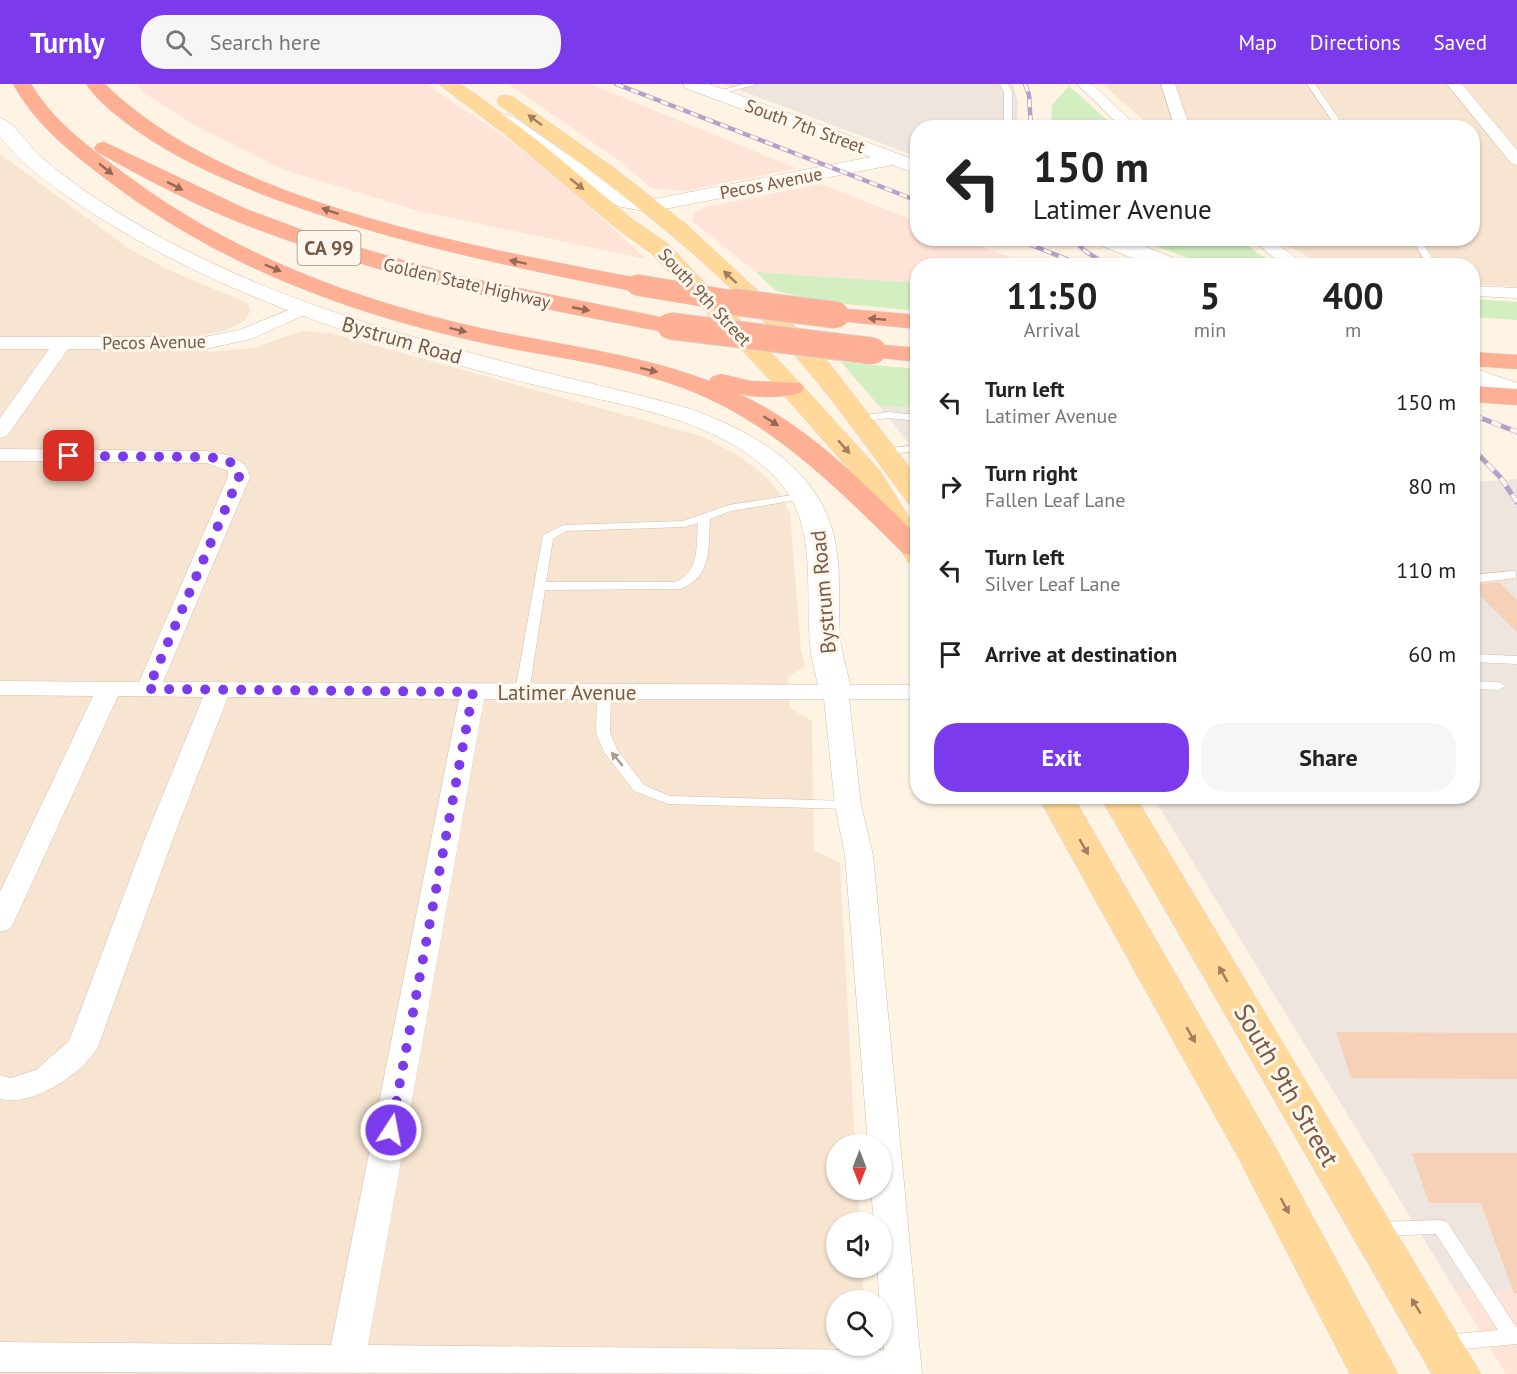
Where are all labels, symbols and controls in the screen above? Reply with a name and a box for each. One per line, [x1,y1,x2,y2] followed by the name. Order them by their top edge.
[141,15,561,69] search box
[30,24,105,61] text: Turnly
[162,26,195,59] icon: search
[210,28,321,56] text: Search here
[1238,29,1277,56] text: Map
[1310,29,1401,56] text: Directions
[1434,29,1487,56] text: Saved
[742,94,868,158] street label: South 7th Street
[527,115,542,127] one-way arrow
[1033,139,1149,194] text: 150 m
[934,144,1012,222] icon: left
[718,162,824,204] street label: Pecos Avenue
[98,163,114,176] one-way arrow
[569,178,585,191] one-way arrow
[166,181,183,191] one-way arrow
[1033,192,1212,226] text: Latimer Avenue
[321,206,339,216] one-way arrow
[298,231,360,265] road number: CA 99
[654,243,756,351] street label: South 9th Street
[381,253,553,314] street label: Golden State Highway
[508,257,527,266] one-way arrow
[264,264,282,274] one-way arrow
[724,271,738,285] one-way arrow
[1006,272,1098,319] text: 11:50
[1200,272,1220,319] text: 5
[1323,272,1384,319] text: 400
[572,305,591,314] one-way arrow
[339,310,465,370] street label: Bystrum Road
[867,314,886,324] one-way arrow
[1024,317,1080,343] text: Arrival
[1194,317,1226,343] text: min
[1345,317,1361,343] text: m
[449,325,467,335] one-way arrow
[102,330,206,354] street label: Pecos Avenue
[640,366,658,376] one-way arrow
[985,375,1065,403] text: Turn left
[934,386,967,419] icon: left
[1396,388,1456,416] text: 150 m
[985,403,1117,429] text: Latimer Avenue
[763,415,779,426] one-way arrow
[43,430,94,481] pin
[52,439,85,472] icon: arrive
[837,439,850,454] one-way arrow
[985,459,1077,487] text: Turn right
[934,470,967,503] icon: right
[1408,472,1456,500] text: 80 m
[985,487,1125,513] text: Fallen Leaf Lane
[804,529,842,655] street label: Bystrum Road
[985,543,1065,571] text: Turn left
[934,554,967,587] icon: left
[1396,556,1456,584] text: 110 m
[985,571,1120,597] text: Silver Leaf Lane
[934,638,967,671] icon: arrive
[985,640,1177,668] text: Arrive at destination
[1408,640,1456,668] text: 60 m
[498,679,636,706] street label: Latimer Avenue
[934,723,1189,792] button: Exit
[1201,723,1456,792] button: Share
[611,752,624,767] one-way arrow
[1079,839,1089,856] one-way arrow
[1218,965,1228,982] one-way arrow
[1227,998,1347,1172] street label: South 9th Street
[1185,1027,1196,1043] one-way arrow
[359,1098,423,1162] position arrow
[826,1134,892,1200] north arrow
[826,1134,892,1356] map controls
[1280,1197,1290,1214] one-way arrow
[826,1212,892,1278] button: sound
[826,1290,892,1356] button: search
[1411,1297,1421,1314] one-way arrow

